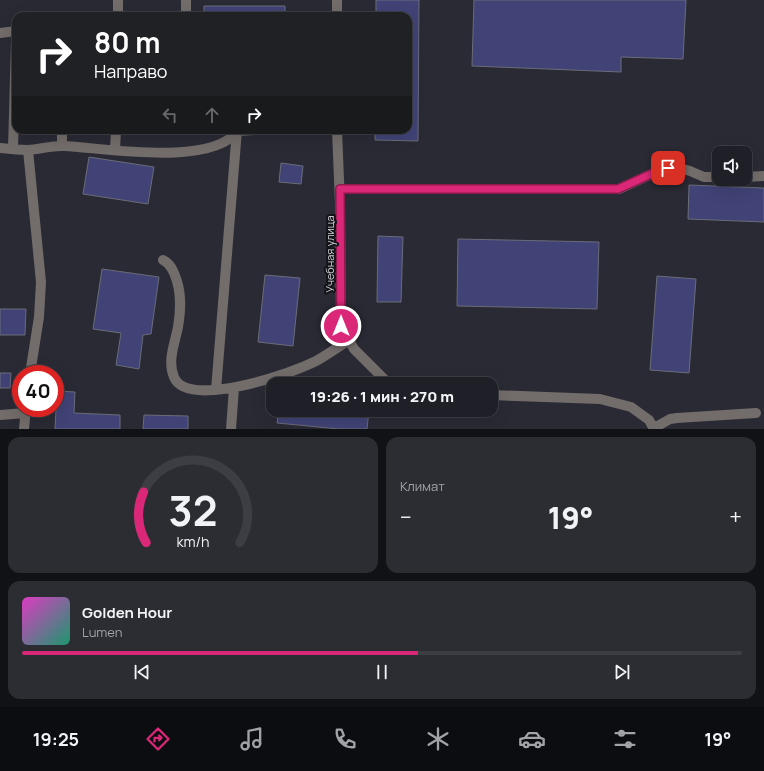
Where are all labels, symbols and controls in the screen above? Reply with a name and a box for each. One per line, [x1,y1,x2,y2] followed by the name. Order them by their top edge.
[94,23,160,61] text: 80 m
[28,28,80,80] icon: right
[94,59,168,83] text: Направо
[159,104,181,126] icon: left
[201,104,223,126] icon: ahead
[243,104,265,126] icon: right
[712,146,752,186] map controls
[712,146,752,186] button: sound
[651,151,685,185] pin
[657,157,679,179] icon: arrive
[322,215,337,293] street label: Учебная улица
[320,305,362,347] position arrow
[12,365,64,417] speed limit sign: 40
[310,386,454,407] text: 19:26 · 1 мин · 270 m
[400,477,445,495] text: Климат
[169,482,217,538] text: 32
[548,497,593,538] text: 19°
[400,502,412,532] text: −
[729,502,742,532] text: +
[176,532,210,551] text: km/h
[82,602,172,623] text: Golden Hour
[82,623,122,641] text: Lumen
[131,661,153,683] icon: previous
[371,661,393,683] icon: pause
[611,661,633,683] icon: next
[144,725,172,753] icon: directions
[238,725,266,753] icon: music
[331,725,359,753] icon: phone
[424,725,452,753] icon: climate
[518,725,546,753] icon: car
[611,725,639,753] icon: filters
[33,727,79,751] text: 19:25
[704,727,731,751] text: 19°

